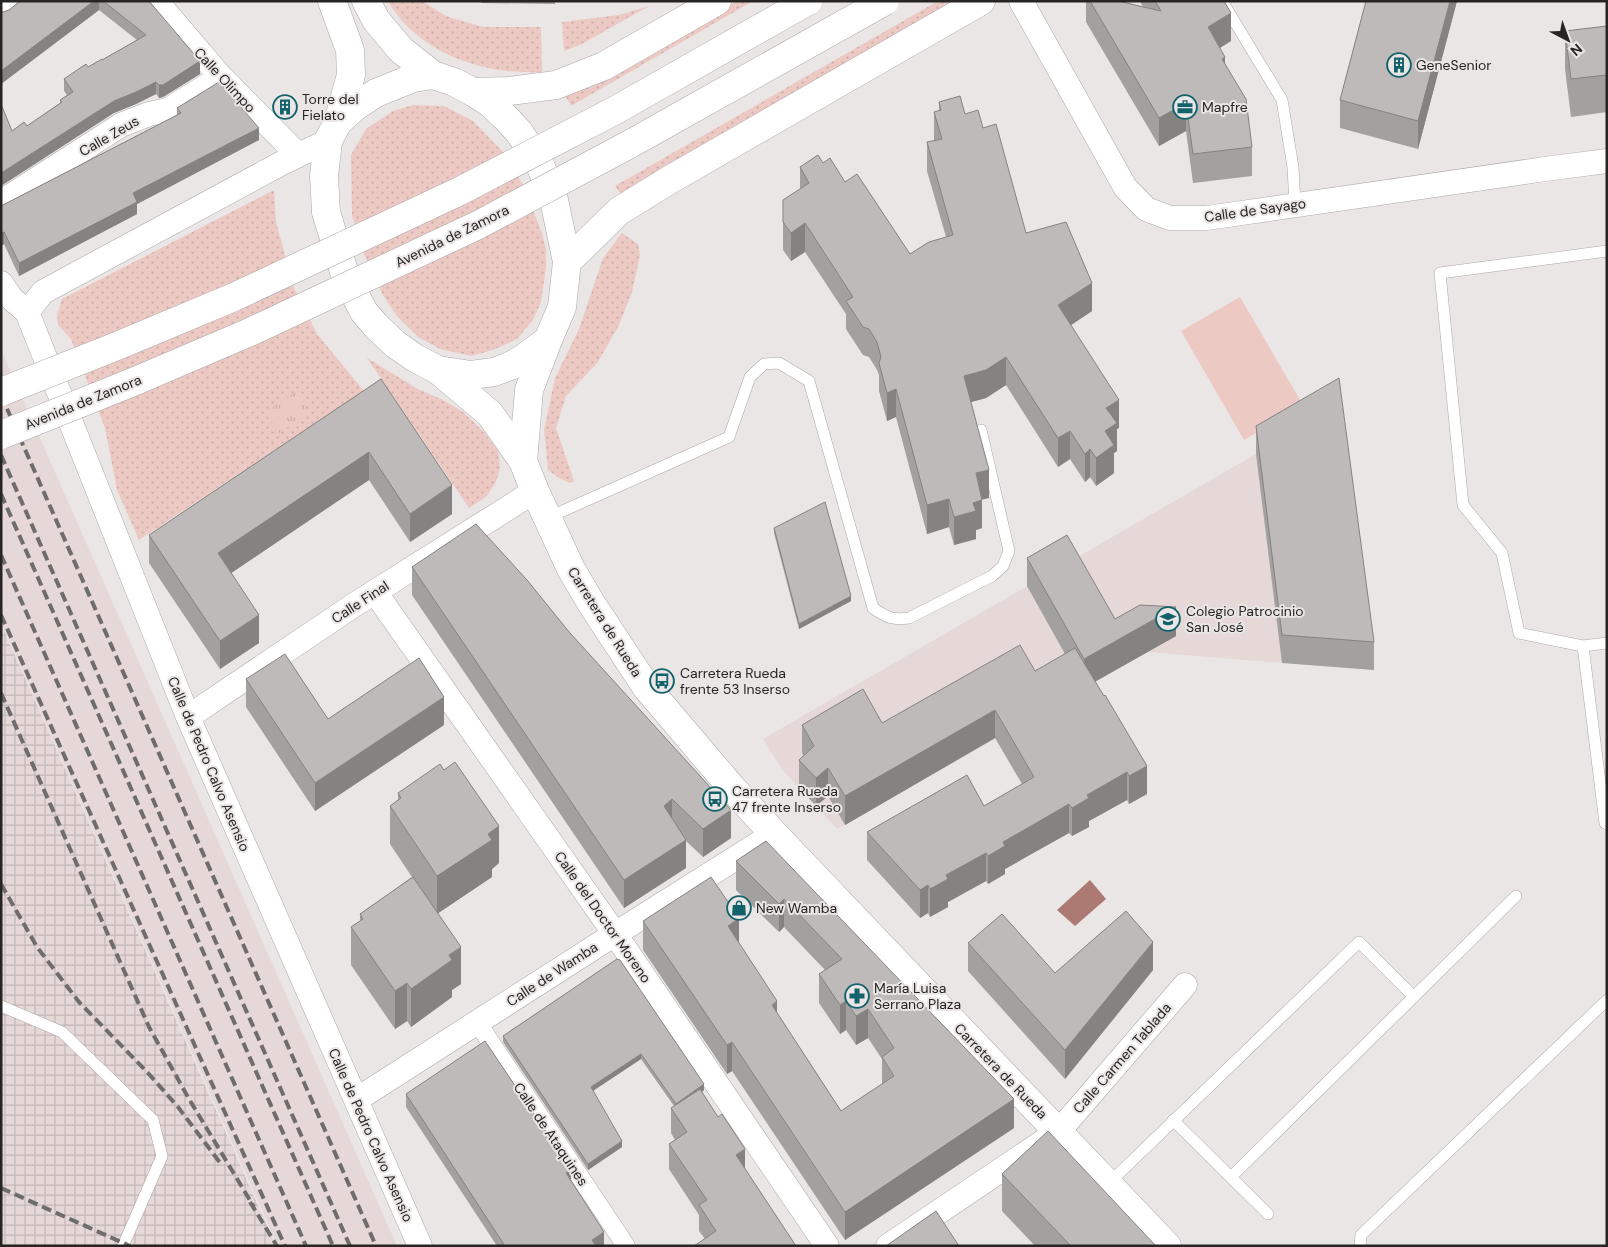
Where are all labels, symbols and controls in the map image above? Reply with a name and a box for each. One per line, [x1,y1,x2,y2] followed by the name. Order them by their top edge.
[1543,15,1593,65] north arrow
[1567,40,1586,60] text: N
[190,44,260,116] street label: Calle Olimpo
[1386,52,1412,78] building icon: GeneSenior
[1416,56,1492,74] place label: GeneSenior
[302,90,359,124] place label: Torre del Fielato
[272,94,298,120] building icon: Torre del Fielato
[1172,94,1198,120] office icon: Mapfre
[1202,98,1248,116] place label: Mapfre
[76,112,142,160] street label: Calle Zeus
[1203,194,1307,226] street label: Calle de Sayago
[392,201,512,271] street label: Avenida de Zamora
[22,370,144,434] street label: Avenida de Zamora
[564,564,646,680] street label: Carretera de Rueda
[328,577,392,627] street label: Calle Final
[1186,602,1304,636] place label: Colegio Patrocinio San José
[1155,606,1181,632] school or university icon: Colegio Patrocinio San José
[680,664,790,698] place label: Carretera Rueda frente 53 Inserso
[649,668,675,694] bus stop icon: Carretera Rueda frente 53 Inserso
[164,674,254,854] street label: Calle de Pedro Calvo Asensio
[732,782,841,816] place label: Carretera Rueda 47 frente Inserso
[702,786,728,812] bus stop icon: Carretera Rueda 47 frente Inserso
[551,848,655,986] street label: Calle del Doctor Moreno
[726,895,752,921] shop icon: New Wamba
[756,899,837,917] place label: New Wamba
[503,938,601,1010] street label: Calle de Wamba
[874,979,961,1013] place label: María Luisa Serrano Plaza
[844,983,870,1009] pharmacy icon: María Luisa Serrano Plaza
[1069,999,1175,1117] street label: Calle Carmen Tablada
[951,1019,1051,1123] street label: Carretera de Rueda
[324,1045,418,1225] street label: Calle de Pedro Calvo Asensio
[510,1079,592,1189] street label: Calle de Ataquines

